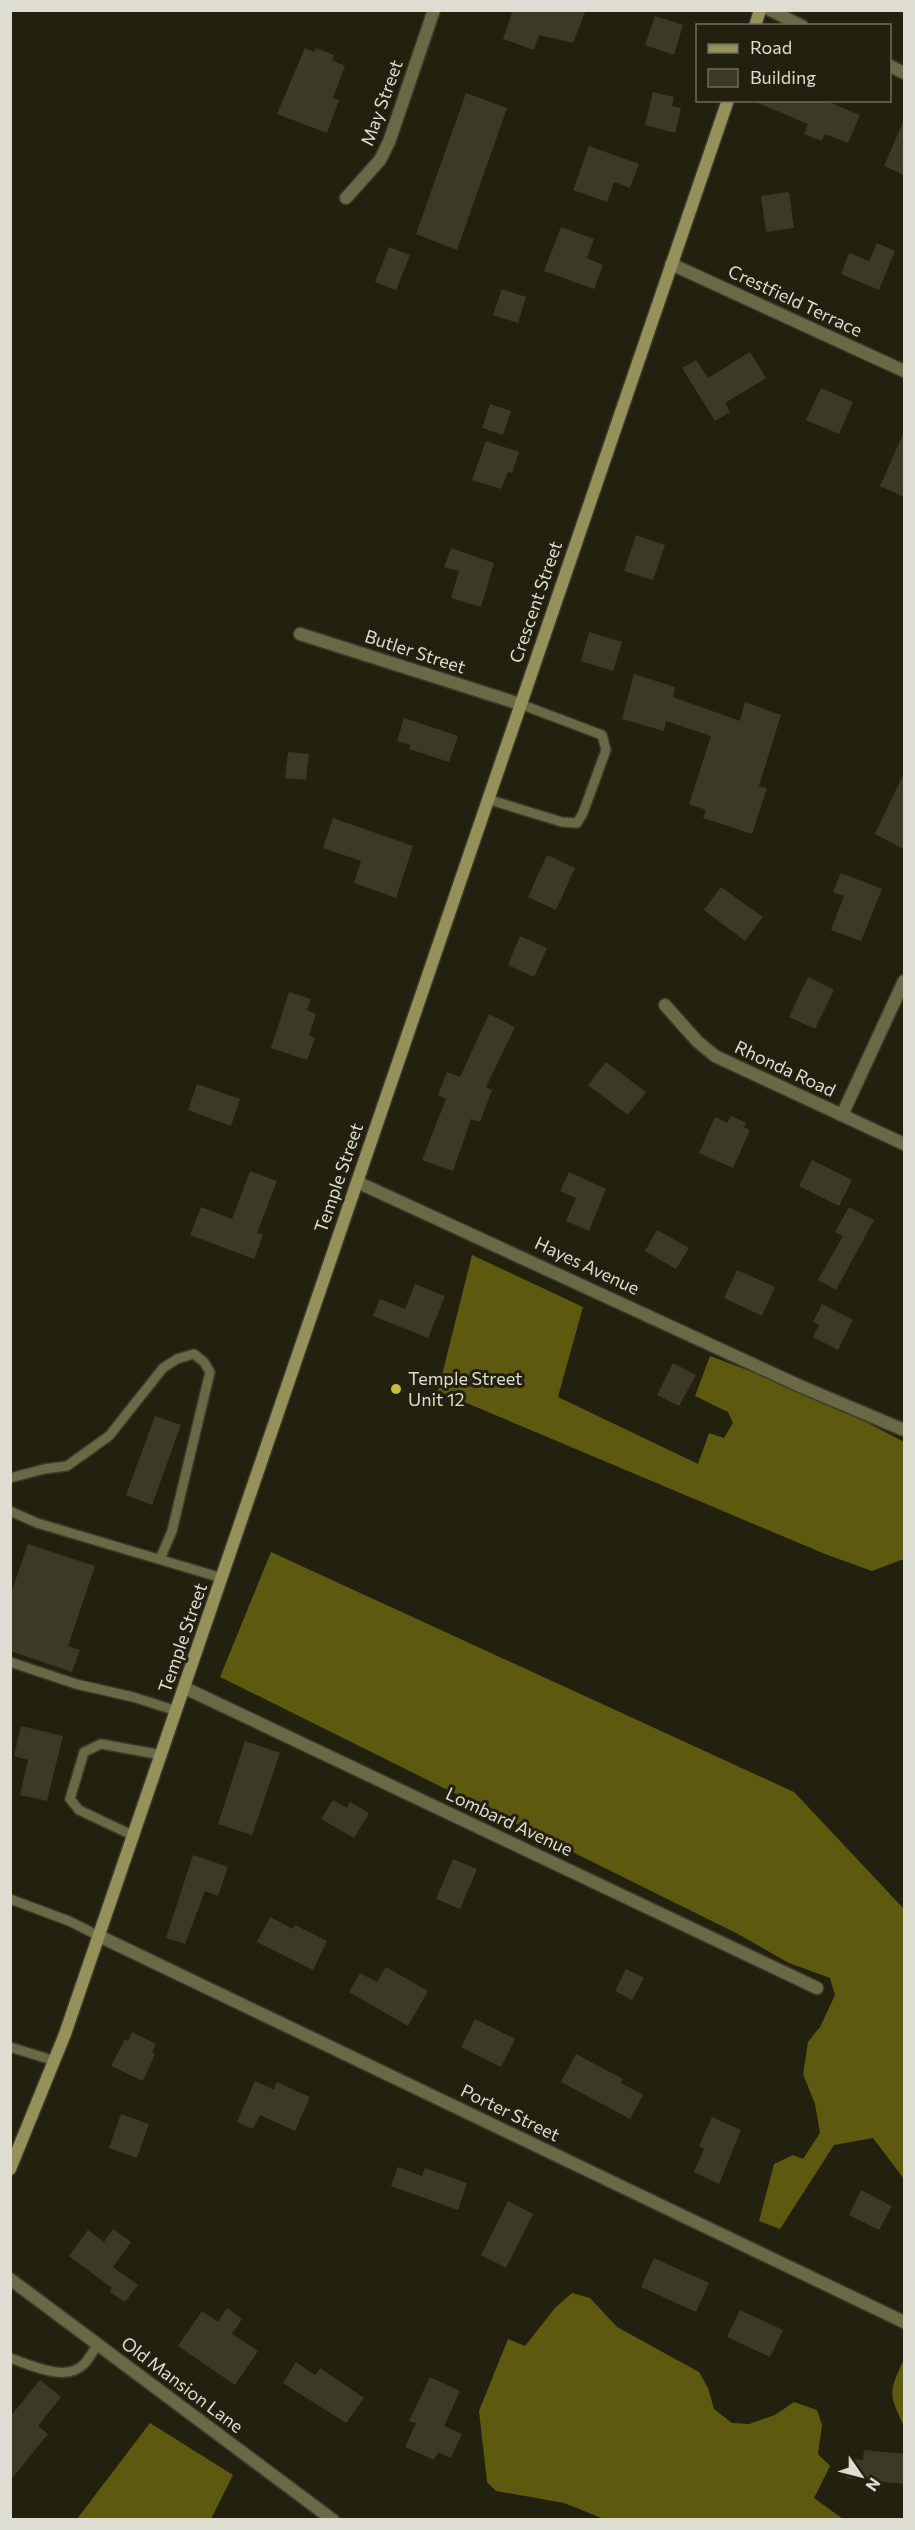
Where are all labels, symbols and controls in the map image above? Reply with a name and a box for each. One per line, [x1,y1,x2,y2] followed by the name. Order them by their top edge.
[696,24,891,102] legend
[750,36,792,58] text: Road
[355,57,407,149] street label: May Street
[750,66,816,88] text: Building
[725,259,866,341] street label: Crestfield Terrace
[504,538,566,665] street label: Crescent Street
[362,624,468,678] street label: Butler Street
[731,1035,839,1101] street label: Rhonda Road
[309,1120,367,1235] street label: Temple Street
[532,1231,643,1299] street label: Hayes Avenue
[408,1367,522,1410] place label: Temple Street Unit 12
[389,1382,403,1396] marker: Temple Street Unit 12
[153,1580,211,1695] street label: Temple Street
[442,1782,576,1860] street label: Lombard Avenue
[457,2079,563,2145] street label: Porter Street
[117,2331,248,2437] street label: Old Mansion Lane
[831,2446,891,2506] north arrow
[862,2475,885,2495] text: N

